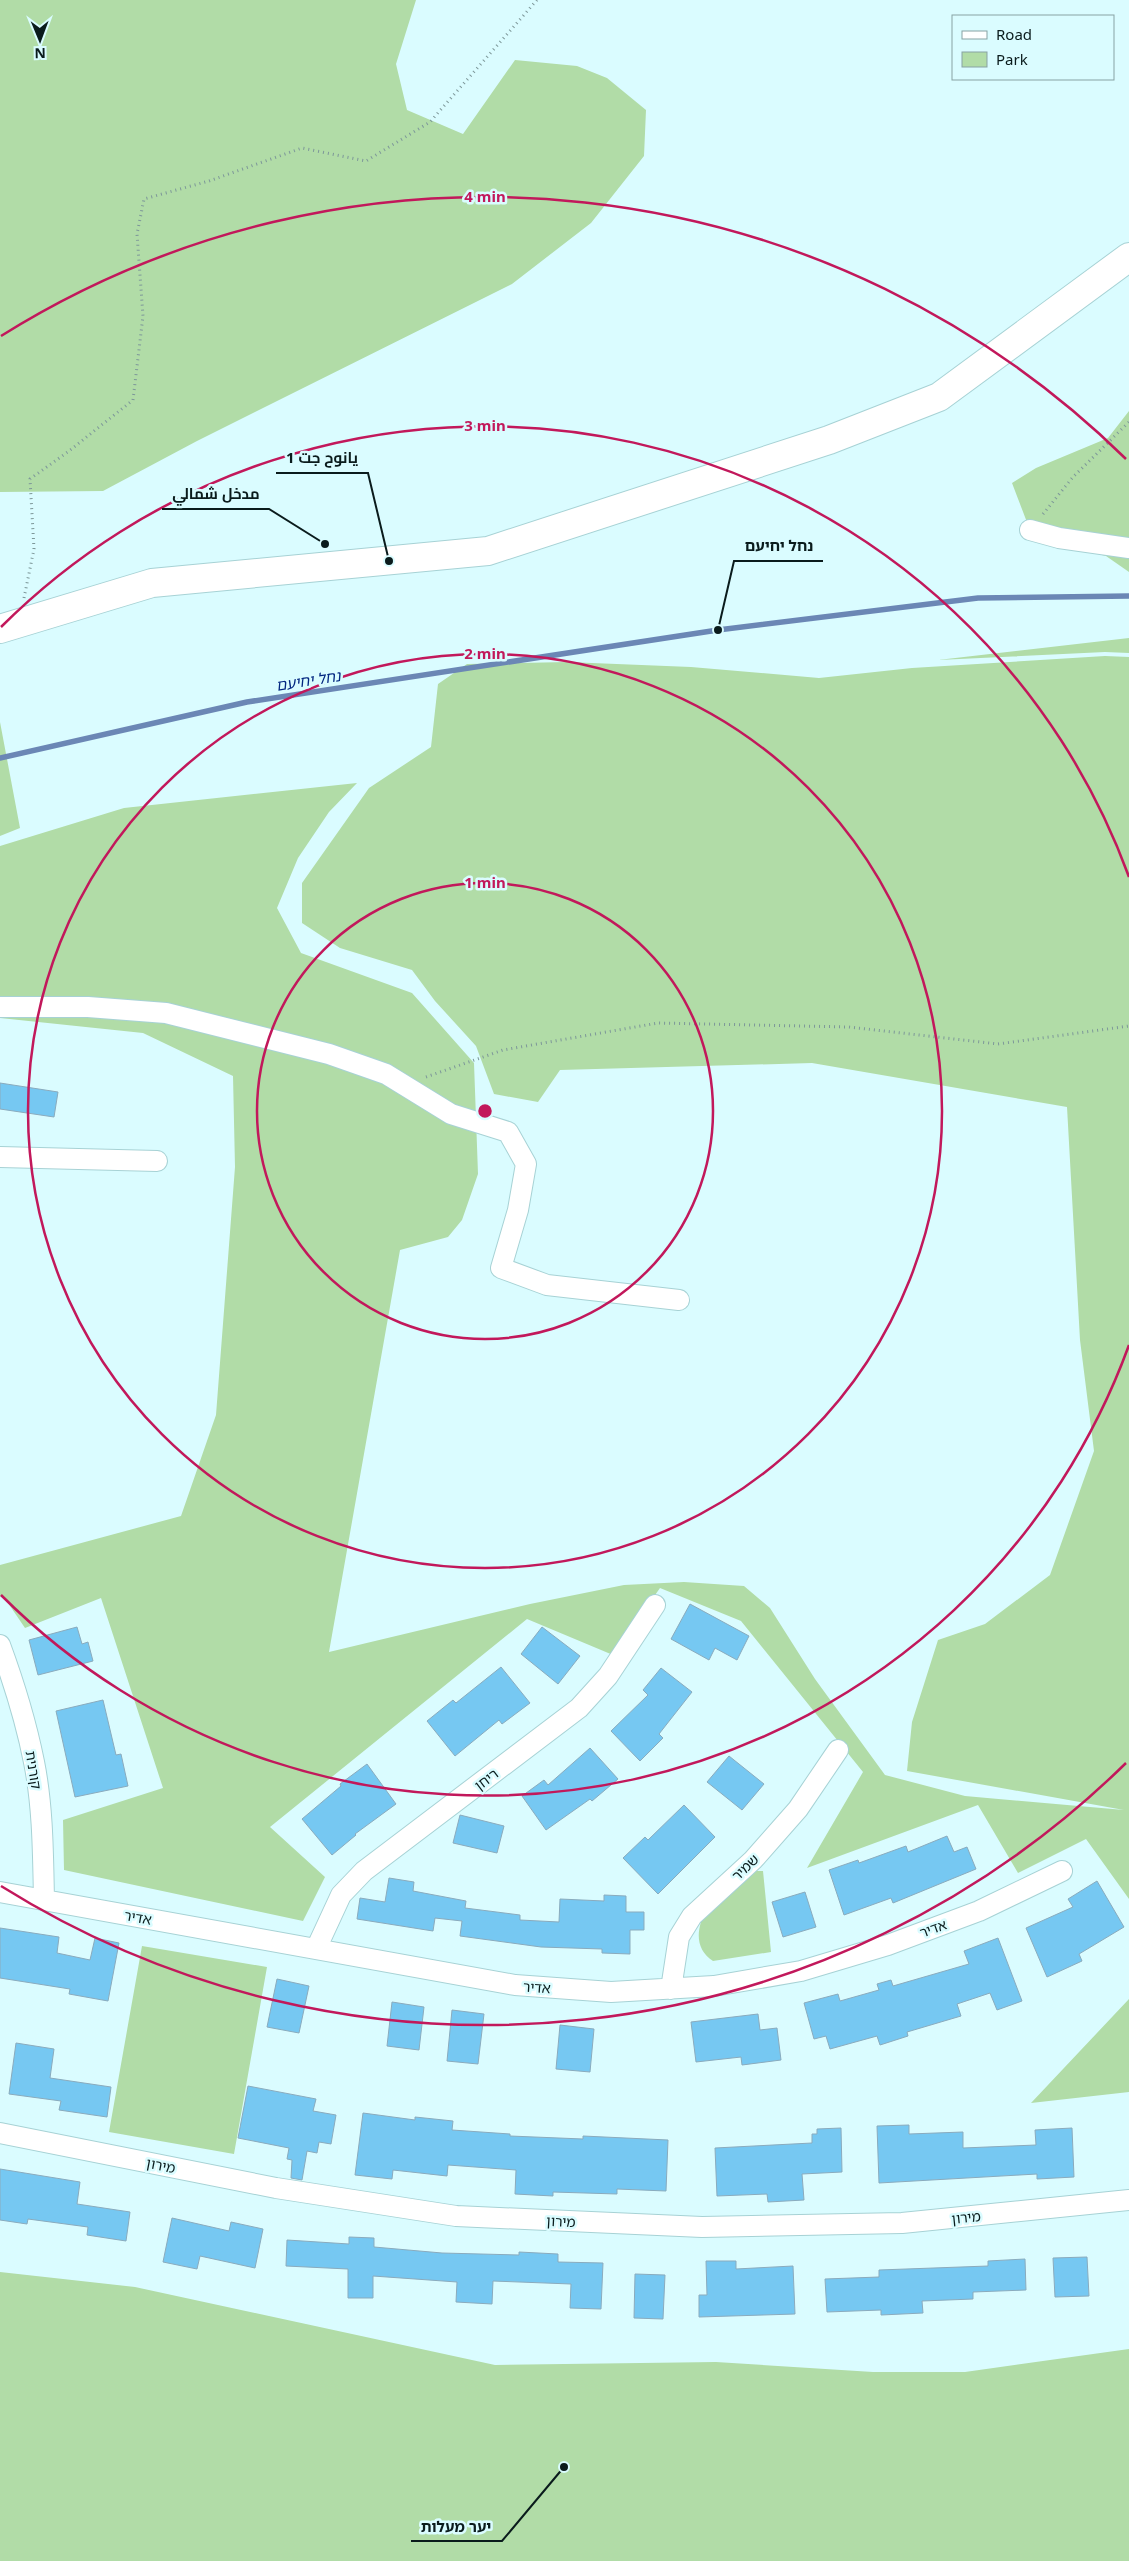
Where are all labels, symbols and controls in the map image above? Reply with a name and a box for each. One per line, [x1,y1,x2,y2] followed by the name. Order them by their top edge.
[15,15,65,65] north arrow
[952,15,1114,80] legend
[996,24,1032,44] text: Road
[34,44,46,63] text: N
[996,49,1028,69] text: Park
[464,186,506,206] text: 4 min
[464,415,506,435] text: 3 min
[276,443,368,473] callout: يانوح جت 1
[286,447,358,468] text: يانوح جت 1
[162,479,269,509] callout: مدخل شمالي
[172,483,260,506] text: مدخل شمالي
[734,531,823,561] callout: נחל יחיעם
[745,535,813,555] text: נחל יחיעם
[464,643,506,663] text: 2 min
[274,665,343,695] water label: נחל יחיעם
[464,872,506,892] text: 1 min
[476,1102,494,1120] centre of rings
[22,1749,46,1791] street label: קורנית
[470,1764,502,1794] street label: ריחן
[727,1850,763,1884] street label: שמיר
[123,1905,153,1929] street label: אדיר
[917,1914,949,1942] street label: אדיר
[523,1977,552,1997] street label: אדיר
[145,2153,177,2177] street label: מירון
[950,2206,982,2228] street label: מירון
[546,2211,576,2231] street label: מירון
[411,2511,502,2541] callout: יער מעלות
[421,2516,491,2536] text: יער מעלות

